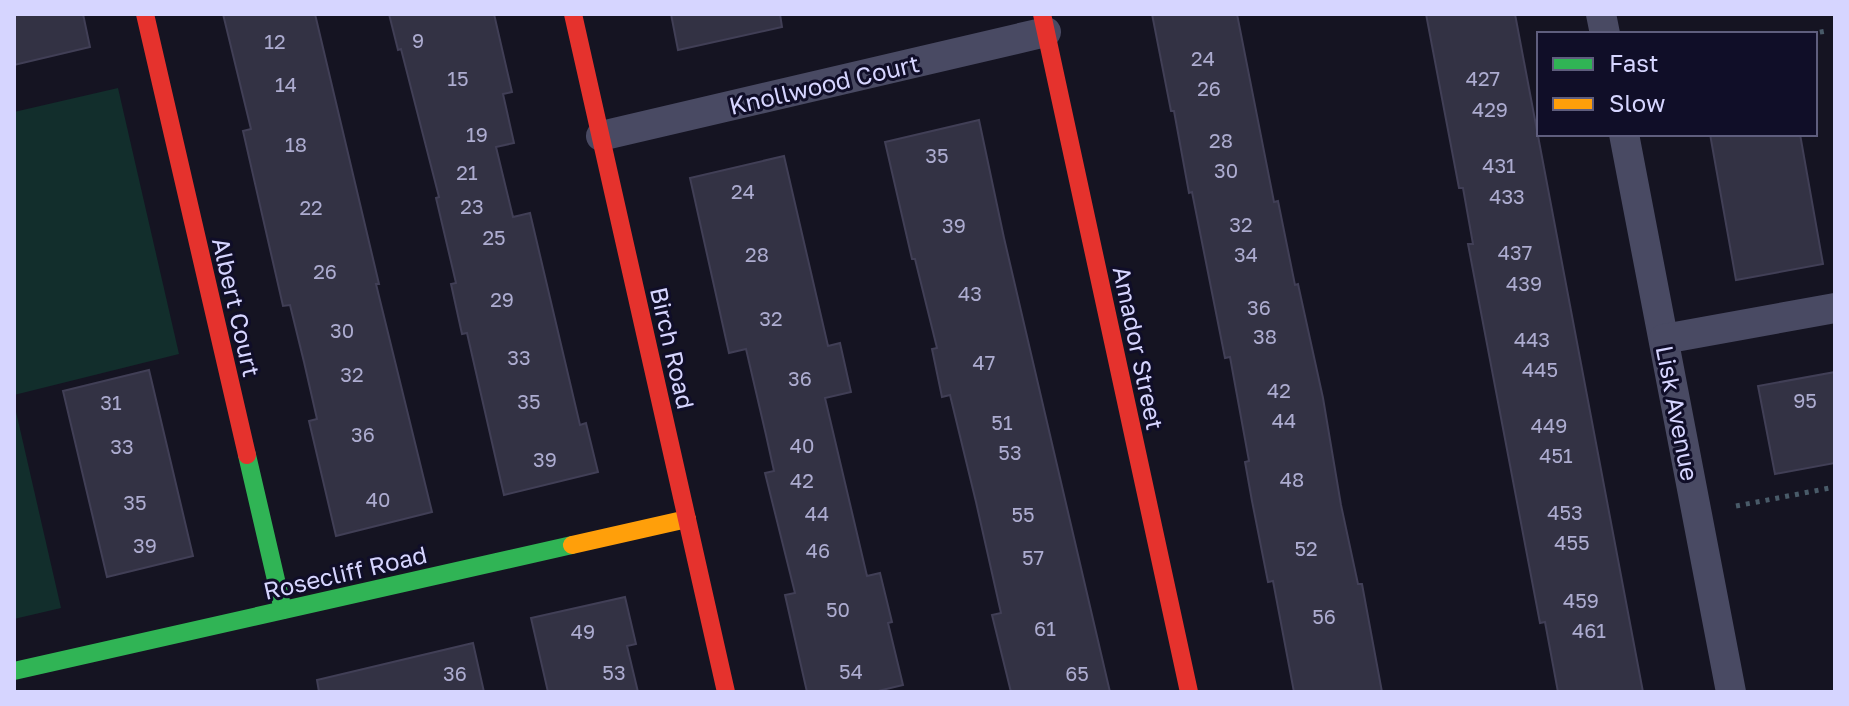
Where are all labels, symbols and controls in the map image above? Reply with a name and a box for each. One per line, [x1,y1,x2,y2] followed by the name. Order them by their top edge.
[412,28,424,52] house number: 9
[264,29,286,53] house number: 12
[1537,32,1817,136] legend
[1191,46,1215,70] house number: 24
[726,48,922,120] street label: Knollwood Court
[1609,48,1659,77] text: Fast
[447,66,469,90] house number: 15
[1466,66,1500,90] house number: 427
[275,72,297,96] house number: 14
[1197,76,1221,100] house number: 26
[1609,88,1665,117] text: Slow
[1472,97,1508,121] house number: 429
[466,122,488,146] house number: 19
[1209,128,1233,152] house number: 28
[285,132,307,156] house number: 18
[925,143,949,167] house number: 35
[1482,153,1516,177] house number: 431
[1214,158,1238,182] house number: 30
[456,160,478,184] house number: 21
[731,179,755,203] house number: 24
[1489,184,1525,208] house number: 433
[460,194,484,218] house number: 23
[299,195,323,219] house number: 22
[1229,212,1253,236] house number: 32
[942,213,966,237] house number: 39
[482,225,506,249] house number: 25
[207,235,267,379] street label: Albert Court
[1498,240,1532,264] house number: 437
[745,242,769,266] house number: 28
[1234,242,1258,266] house number: 34
[313,259,337,283] house number: 26
[1108,264,1170,432] street label: Amador Street
[1506,271,1542,295] house number: 439
[958,281,982,305] house number: 43
[645,284,701,412] street label: Birch Road
[490,287,514,311] house number: 29
[1247,295,1271,319] house number: 36
[759,306,783,330] house number: 32
[330,318,354,342] house number: 30
[1253,324,1277,348] house number: 38
[1514,327,1550,351] house number: 443
[1651,343,1705,483] street label: Lisk Avenue
[507,345,531,369] house number: 33
[973,350,995,374] house number: 47
[1522,357,1558,381] house number: 445
[340,362,364,386] house number: 32
[788,366,812,390] house number: 36
[1267,378,1291,402] house number: 42
[1793,388,1817,412] house number: 95
[517,389,541,413] house number: 35
[100,390,122,414] house number: 31
[1272,408,1296,432] house number: 44
[991,410,1013,434] house number: 51
[1531,413,1567,437] house number: 449
[351,422,375,446] house number: 36
[790,433,814,457] house number: 40
[110,434,134,458] house number: 33
[998,440,1022,464] house number: 53
[1539,443,1573,467] house number: 451
[533,447,557,471] house number: 39
[1280,467,1304,491] house number: 48
[790,468,814,492] house number: 42
[366,487,390,511] house number: 40
[123,490,147,514] house number: 35
[1547,500,1583,524] house number: 453
[805,501,829,525] house number: 44
[1011,502,1035,526] house number: 55
[1554,530,1590,554] house number: 455
[133,533,157,557] house number: 39
[1294,536,1318,560] house number: 52
[806,538,830,562] house number: 46
[260,539,430,605] street label: Rosecliff Road
[1022,545,1044,569] house number: 57
[1563,588,1599,612] house number: 459
[826,597,850,621] house number: 50
[1312,604,1336,628] house number: 56
[1034,616,1056,640] house number: 61
[1572,618,1606,642] house number: 461
[571,619,595,643] house number: 49
[839,659,863,683] house number: 54
[602,660,626,684] house number: 53
[443,661,467,685] house number: 36
[1065,661,1089,685] house number: 65

